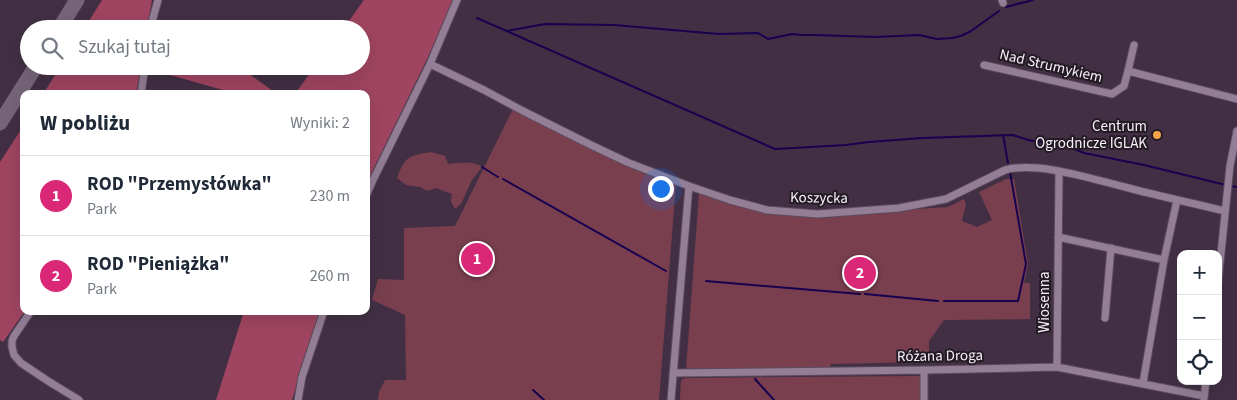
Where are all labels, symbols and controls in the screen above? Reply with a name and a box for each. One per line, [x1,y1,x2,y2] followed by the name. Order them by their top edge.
[20,20,370,75] search box
[38,34,66,62] icon: search
[78,34,171,61] text: Szukaj tutaj
[997,44,1105,88] street label: Nad Strumykiem
[40,108,130,138] text: W pobliżu
[290,112,350,134] text: Wyniki: 2
[1035,116,1147,154] place label: Centrum Ogrodnicze IGLAK
[1151,129,1163,141] marker: Centrum Ogrodnicze IGLAK
[87,171,272,198] text: ROD "Przemysłówka"
[648,176,674,202] your location
[52,185,60,207] text: 1
[310,185,350,207] text: 230 m
[790,187,848,209] street label: Koszycka
[87,198,117,220] text: Park
[461,240,493,278] pin: 1
[1177,250,1222,385] map controls
[1177,250,1222,295] button: +
[87,251,229,278] text: ROD "Pieniążka"
[844,254,876,292] pin: 2
[52,265,60,287] text: 2
[310,265,350,287] text: 260 m
[1034,271,1055,333] street label: Wiosenna
[87,278,117,300] text: Park
[1177,295,1222,340] button: −
[1177,340,1222,385] button: locate
[897,345,983,367] street label: Różana Droga

